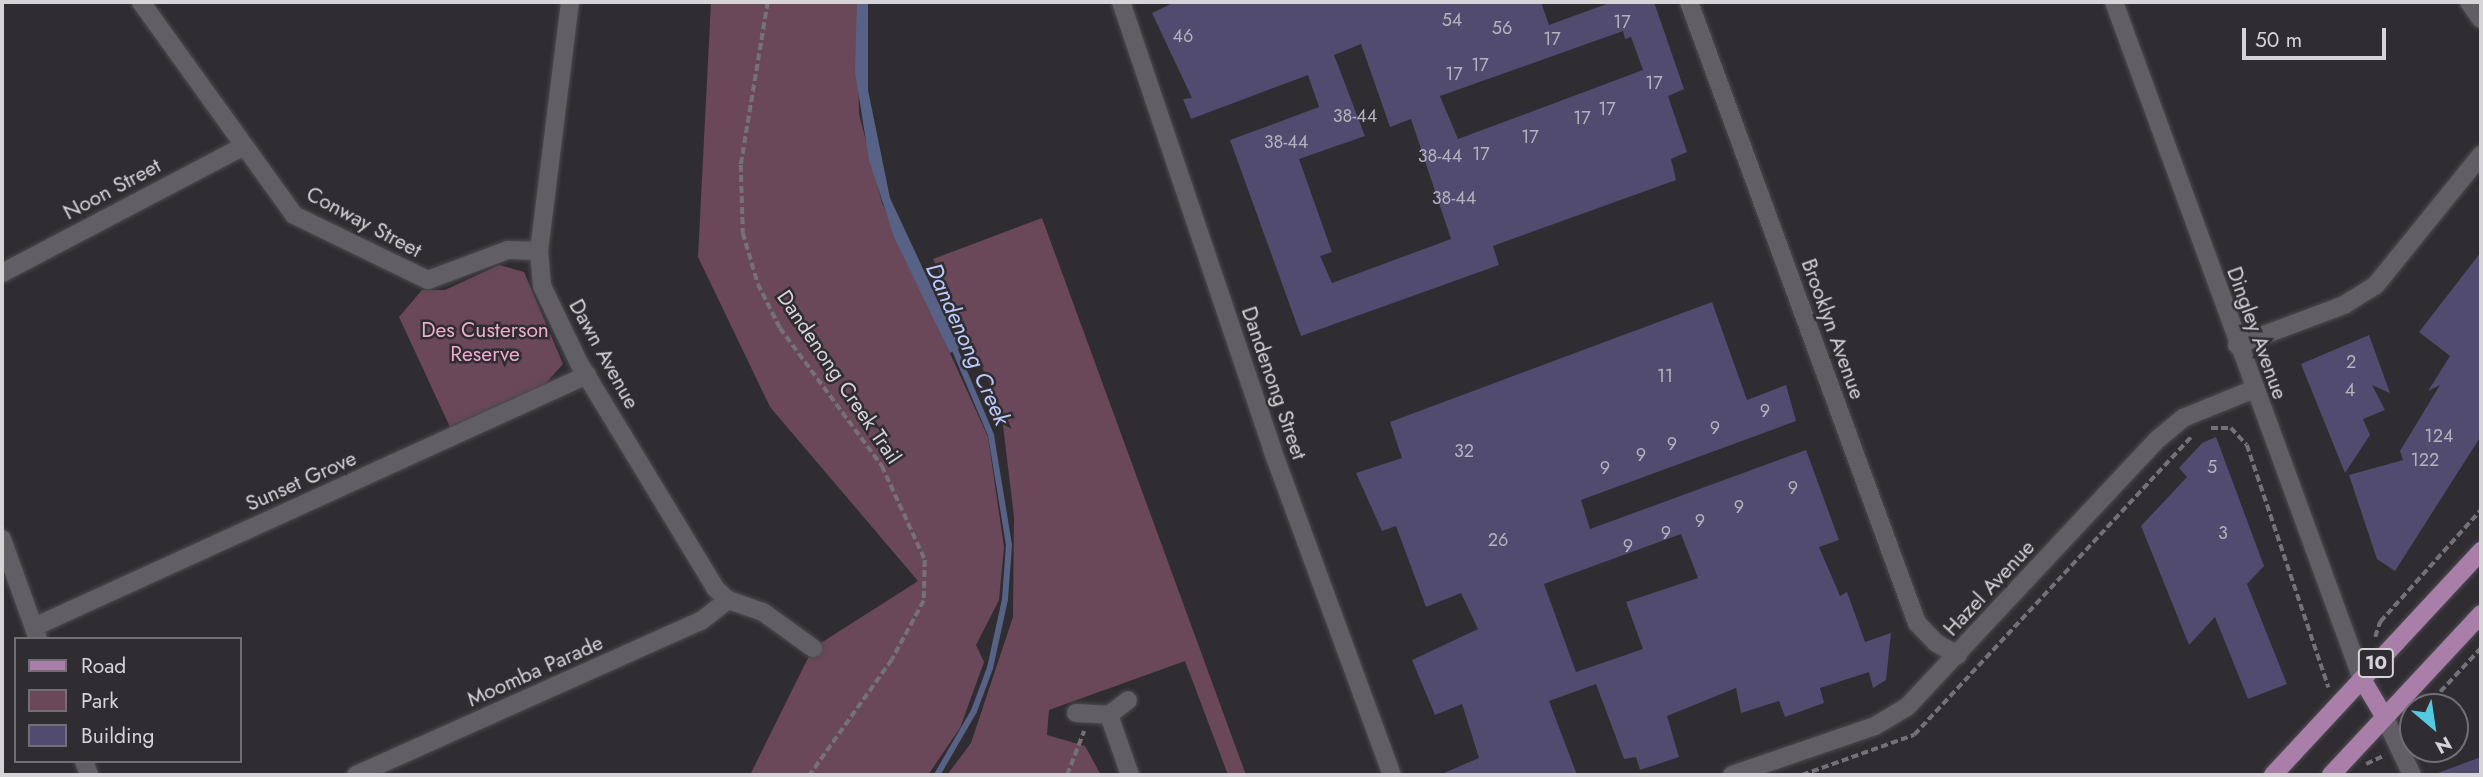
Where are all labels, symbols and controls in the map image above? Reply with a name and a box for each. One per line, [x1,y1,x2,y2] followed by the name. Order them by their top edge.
[1442,9,1462,31] house number: 54
[1613,11,1631,33] house number: 17
[2245,14,2388,58] scale bar
[1492,17,1512,39] house number: 56
[1173,25,1193,47] house number: 46
[2255,25,2302,55] text: 50 m
[1543,28,1561,50] house number: 17
[1471,54,1489,76] house number: 17
[1445,63,1463,85] house number: 17
[1645,72,1663,94] house number: 17
[1598,98,1616,120] house number: 17
[1333,105,1377,127] house number: 38-44
[1573,107,1591,129] house number: 17
[1521,126,1539,148] house number: 17
[1264,131,1308,153] house number: 38-44
[1472,143,1490,165] house number: 17
[1418,145,1462,167] house number: 38-44
[59,153,165,225] street label: Noon Street
[302,181,426,263] street label: Conway Street
[1432,187,1476,209] house number: 38-44
[1796,255,1870,403] street label: Brooklyn Avenue
[920,259,1016,429] water label: Dandenong Creek
[2221,263,2293,403] street label: Dingley Avenue
[771,285,907,469] street label: Dandenong Creek Trail
[564,295,644,413] street label: Dawn Avenue
[1236,303,1312,463] street label: Dandenong Street
[421,317,549,367] park label: Des Custerson Reserve
[2346,351,2356,373] house number: 2
[1657,365,1673,387] house number: 11
[2345,379,2355,401] house number: 4
[1760,400,1770,422] house number: 9
[1710,417,1720,439] house number: 9
[2425,425,2453,447] house number: 124
[1667,433,1677,455] house number: 9
[1454,440,1474,462] house number: 32
[1636,444,1646,466] house number: 9
[242,445,360,517] street label: Sunset Grove
[2411,449,2439,471] house number: 122
[2207,456,2217,478] house number: 5
[1600,457,1610,479] house number: 9
[1788,477,1798,499] house number: 9
[1734,496,1744,518] house number: 9
[1695,510,1705,532] house number: 9
[1661,522,1671,544] house number: 9
[2218,522,2228,544] house number: 3
[1488,529,1508,551] house number: 26
[1623,535,1633,557] house number: 9
[1938,535,2040,641] street label: Hazel Avenue
[463,630,607,712] street label: Moomba Parade
[14,637,242,763] legend
[2357,648,2395,678] road number: 10
[81,651,126,681] text: Road
[81,686,118,716] text: Park
[2399,693,2469,763] north arrow
[81,721,154,751] text: Building
[2430,730,2457,761] text: N

